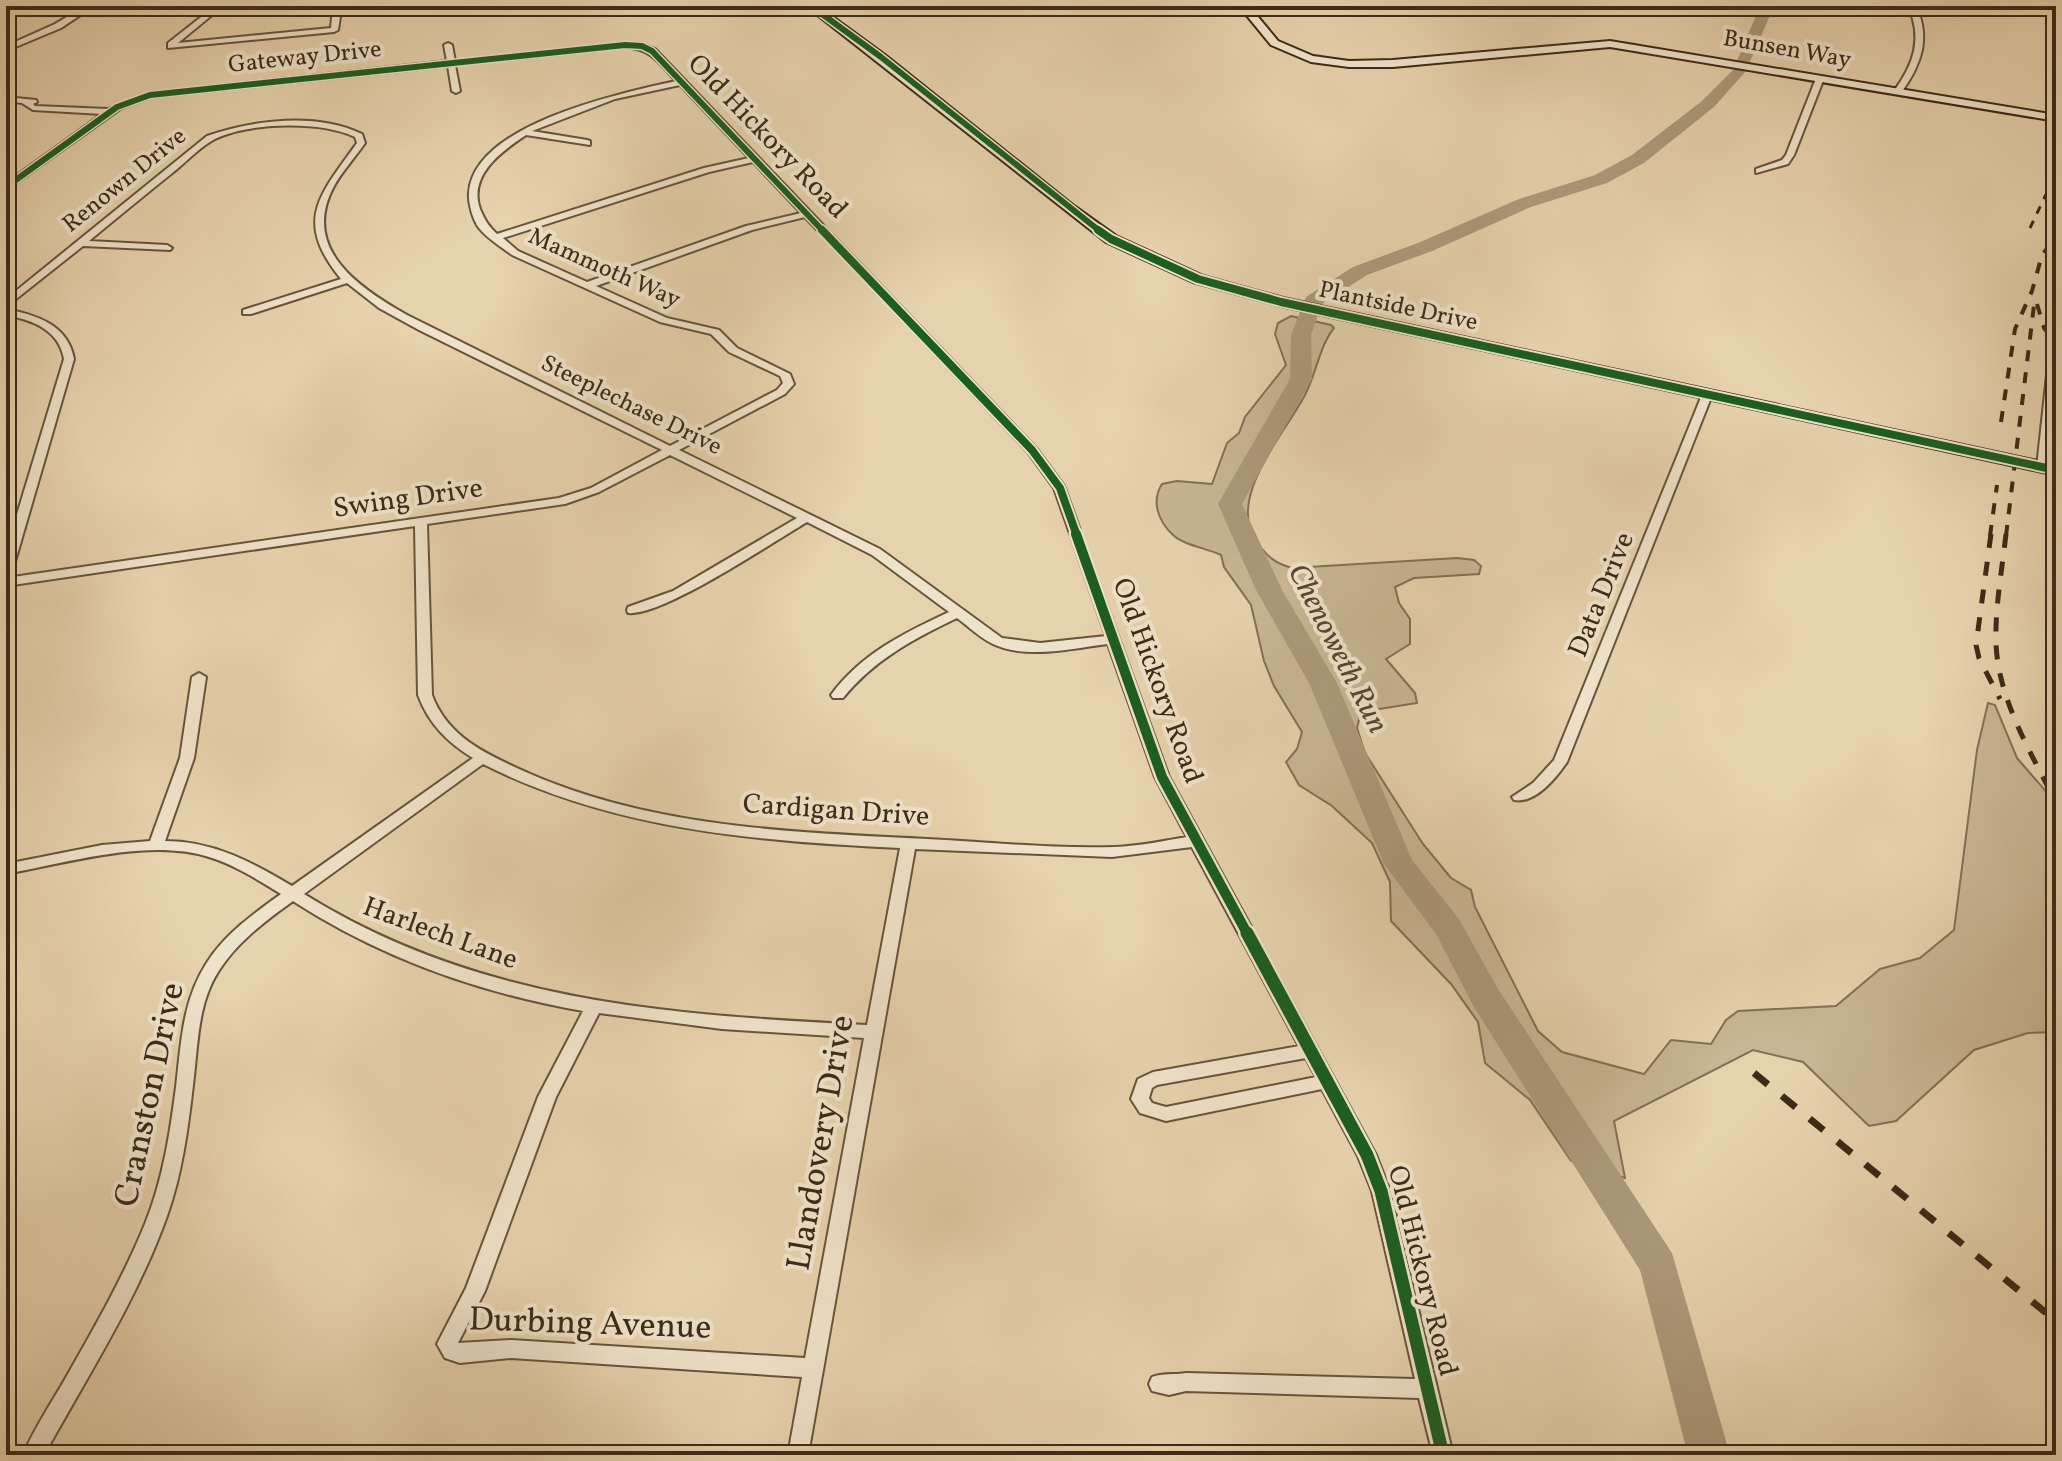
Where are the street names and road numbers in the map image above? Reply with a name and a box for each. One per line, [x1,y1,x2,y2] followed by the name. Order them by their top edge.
[1720,22,1854,78] street label: Bunsen Way
[227,33,383,83] street label: Gateway Drive
[678,46,856,228] street label: Old Hickory Road
[56,120,194,242] street label: Renown Drive
[523,220,685,318] street label: Mammoth Way
[1315,274,1481,340] street label: Plantside Drive
[535,347,727,465] street label: Steeplechase Drive
[331,469,485,529] street label: Swing Drive
[1559,527,1645,663] street label: Data Drive
[1102,573,1212,789] street label: Old Hickory Road
[741,785,931,837] street label: Cardigan Drive
[357,888,523,980] street label: Harlech Lane
[104,979,198,1211] street label: Cranston Drive
[776,1012,868,1274] street label: Llandovery Drive
[1377,1161,1467,1381] street label: Old Hickory Road
[468,1297,712,1353] street label: Durbing Avenue

